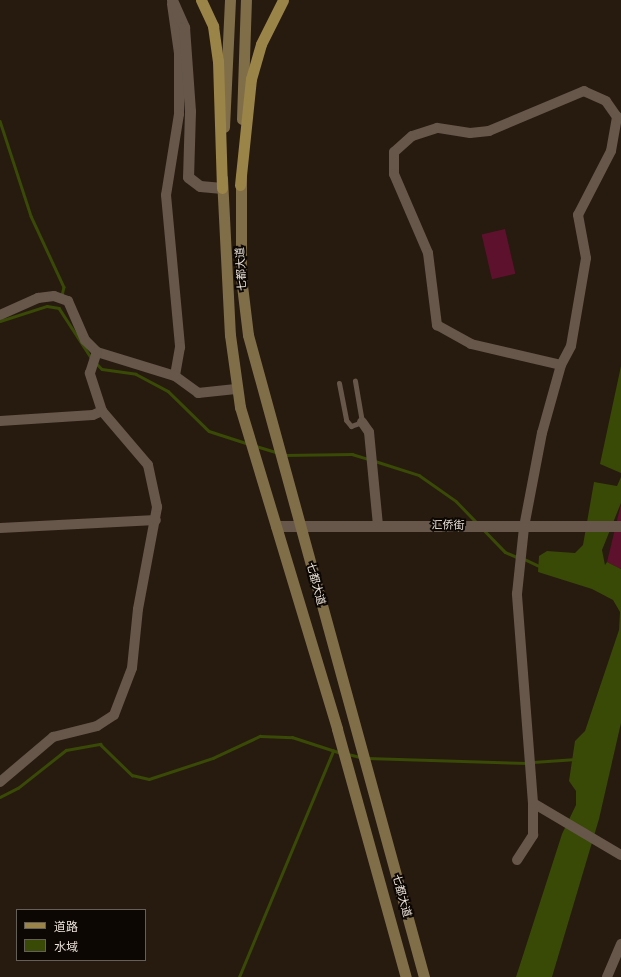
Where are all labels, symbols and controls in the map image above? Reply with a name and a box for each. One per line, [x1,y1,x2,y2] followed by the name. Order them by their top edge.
[234,247,250,291] street label: 七都大道
[431,519,465,533] street label: 汇侨街
[303,561,327,607] street label: 七都大道
[389,873,413,919] street label: 七都大道
[16,909,146,961] legend
[54,921,78,933] text: 道路
[54,941,78,953] text: 水域

